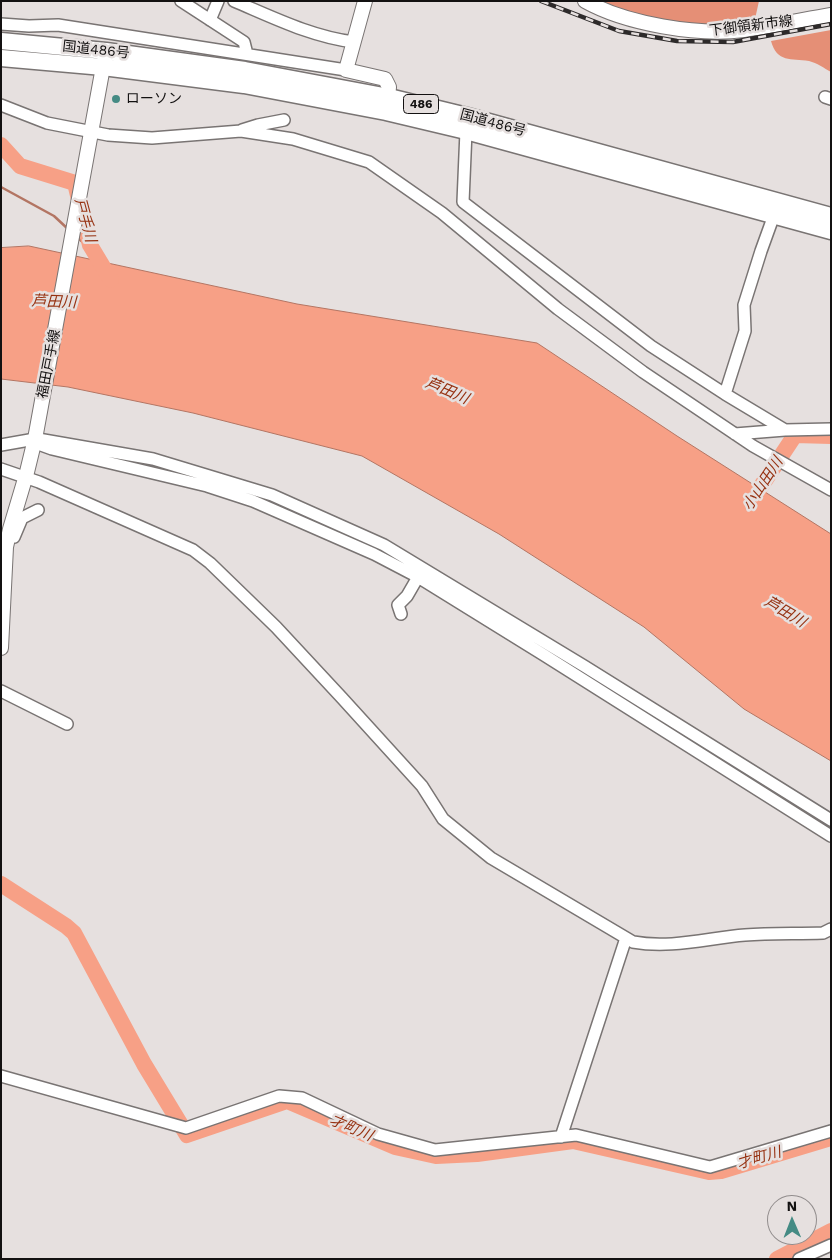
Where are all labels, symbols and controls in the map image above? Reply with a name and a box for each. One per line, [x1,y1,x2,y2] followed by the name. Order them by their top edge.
[708,13,794,39] street label: 下御領新市線
[61,38,131,62] street label: 国道486号
[126,91,182,107] place label: ローソン
[110,93,122,105] marker: ローソン
[404,95,438,114] road number: 486
[458,106,528,140] street label: 国道486号
[70,196,100,244] water label: 戸手川
[31,292,77,312] water label: 芦田川
[34,328,64,400] street label: 福田戸手線
[423,374,471,408] water label: 芦田川
[739,454,787,514] water label: 小山田川
[761,593,809,631] water label: 芦田川
[327,1111,375,1145] water label: 才町川
[735,1143,783,1173] water label: 才町川
[767,1195,817,1245] north arrow
[786,1198,797,1214] text: N

